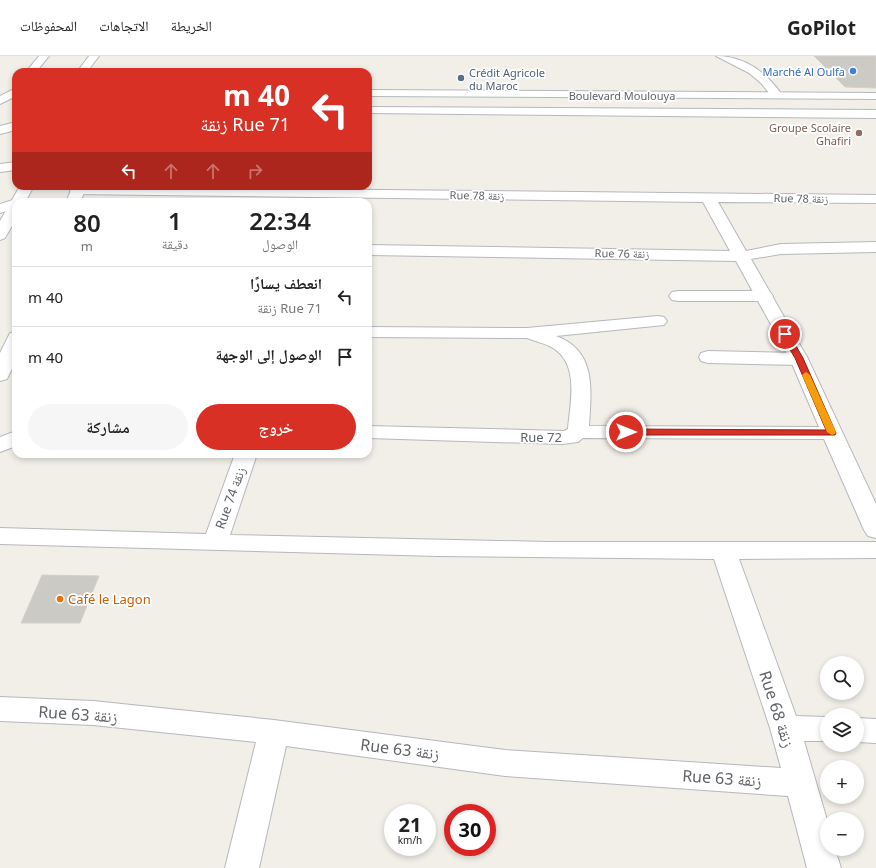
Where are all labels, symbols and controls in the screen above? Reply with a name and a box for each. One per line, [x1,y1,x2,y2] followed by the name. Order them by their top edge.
[787,15,856,41] text: GoPilot
[20,16,77,35] text: المحفوظات
[99,16,149,35] text: الاتجاهات
[171,16,212,35] text: الخريطة
[762,64,845,79] place label: Marché Al Oulfa
[469,65,545,93] place label: Crédit Agricole du Maroc
[848,66,858,76] marker: Marché Al Oulfa
[456,73,466,83] marker: Crédit Agricole du Maroc
[223,76,290,114] text: 40 m
[304,84,356,136] icon: left
[569,88,675,103] street label: Boulevard Moulouya
[201,112,290,136] text: Rue 71 زنقة
[769,120,851,148] place label: Groupe Scolaire Ghafiri
[854,128,864,138] marker: Groupe Scolaire Ghafiri
[118,160,140,182] icon: left
[160,160,182,182] icon: ahead
[202,160,224,182] icon: ahead
[244,160,266,182] icon: right
[450,187,504,203] street label: Rue 78 زنقة
[774,190,828,206] street label: Rue 78 زنقة
[168,204,182,237] text: 1
[249,204,311,237] text: 22:34
[73,206,101,239] text: 80
[162,235,188,253] text: دقيقة
[262,235,298,253] text: الوصول
[81,237,93,255] text: m
[595,245,649,261] street label: Rue 76 زنقة
[250,273,322,293] text: انعطف يسارًا
[334,286,356,308] icon: left
[28,287,63,307] text: 40 m
[257,299,322,317] text: Rue 71 زنقة
[768,317,802,351] pin
[774,323,796,345] icon: arrive
[216,344,322,364] text: الوصول إلى الوجهة
[334,346,356,368] icon: arrive
[28,347,63,367] text: 40 m
[28,404,188,450] button: مشاركة
[196,404,356,450] button: خروج
[605,411,647,453] position arrow
[520,428,562,446] street label: Rue 72
[210,465,250,531] street label: Rue 74 زنقة
[68,590,151,608] place label: Café le Lagon
[55,594,65,604] marker: Café le Lagon
[820,656,864,856] map controls
[820,656,864,700] button: search
[754,668,800,750] street label: Rue 68 زنقة
[38,700,118,728] street label: Rue 63 زنقة
[820,708,864,752] button: layers
[359,733,441,765] street label: Rue 63 زنقة
[820,760,864,804] button: +
[682,764,762,792] street label: Rue 63 زنقة
[444,804,496,856] speed limit sign: 30
[399,811,421,838] text: 21
[820,812,864,856] button: −
[398,833,422,847] text: km/h

